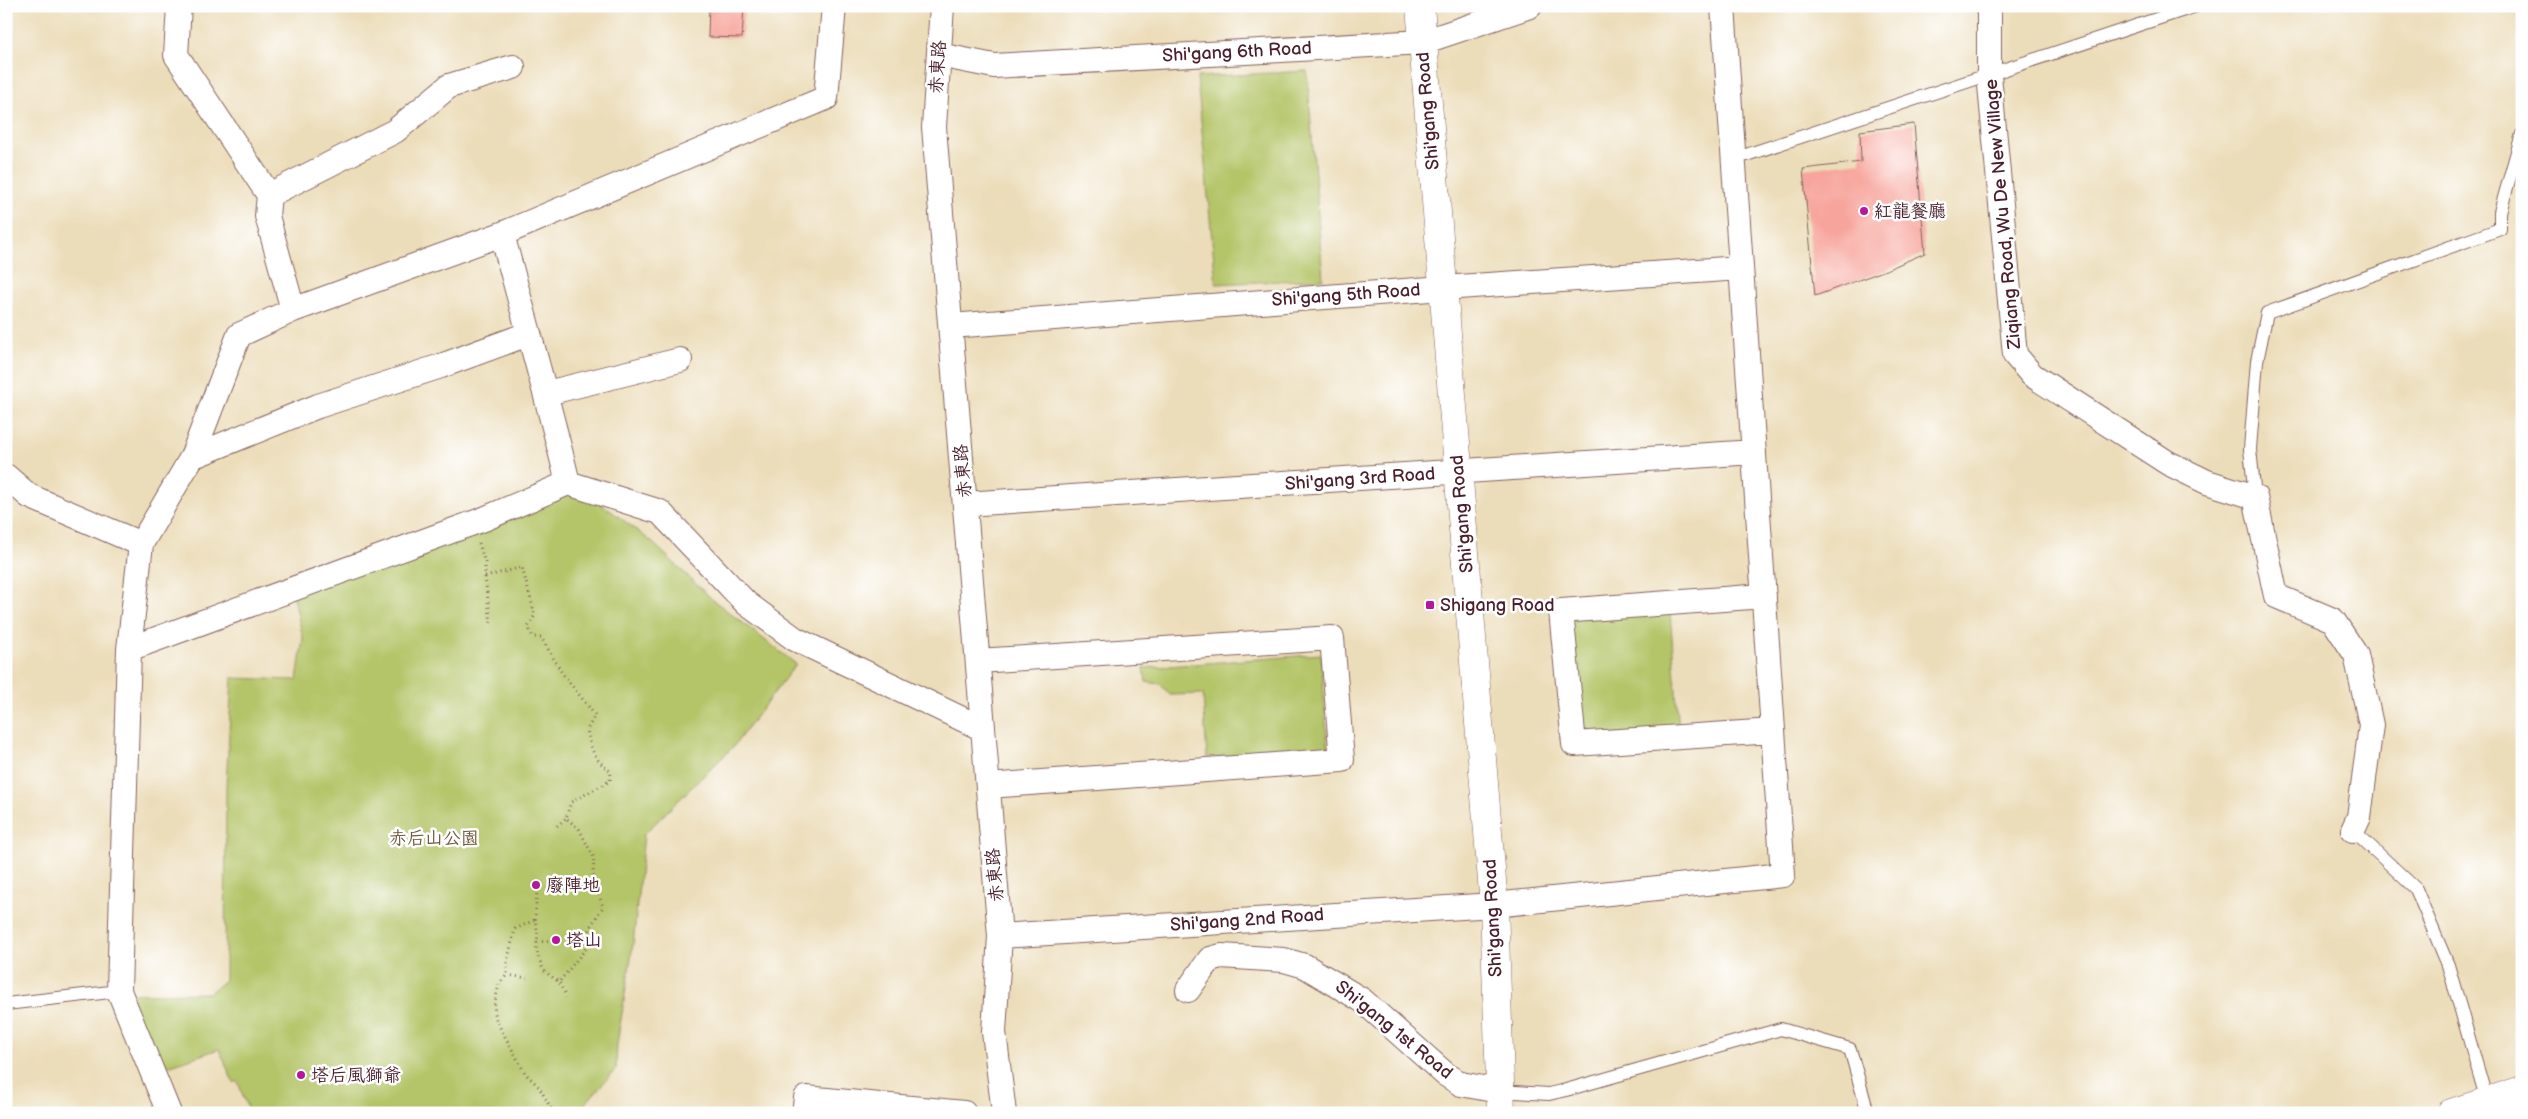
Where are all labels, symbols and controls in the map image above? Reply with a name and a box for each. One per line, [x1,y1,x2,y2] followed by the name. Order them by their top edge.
[1162,38,1312,66] street label: Shi'gang 6th Road
[926,39,950,95] street label: 赤東路
[1412,51,1444,171] street label: Shi'gang Road
[1981,78,2025,351] street label: Ziqiang Road, Wu De New Village
[1874,201,1946,222] place label: 紅龍餐廳
[1858,205,1870,217] marker: 紅龍餐廳
[1271,279,1421,311] street label: Shi'gang 5th Road
[950,443,976,499] street label: 赤東路
[1446,454,1478,574] street label: Shi'gang Road
[1284,463,1436,495] street label: Shi'gang 3rd Road
[1440,595,1555,616] place label: Shigang Road
[1424,599,1436,611] marker: Shigang Road
[389,828,479,849] park label: 赤后山公園
[982,847,1008,903] street label: 赤東路
[1479,858,1507,978] street label: Shi'gang Road
[546,875,600,896] place label: 廢陣地
[530,879,542,891] marker: 廢陣地
[1169,904,1325,936] street label: Shi'gang 2nd Road
[566,930,602,951] place label: 塔山
[550,934,562,946] marker: 塔山
[1331,976,1457,1084] street label: Shi'gang 1st Road
[311,1065,401,1086] place label: 塔后風獅爺
[295,1069,307,1081] marker: 塔后風獅爺

